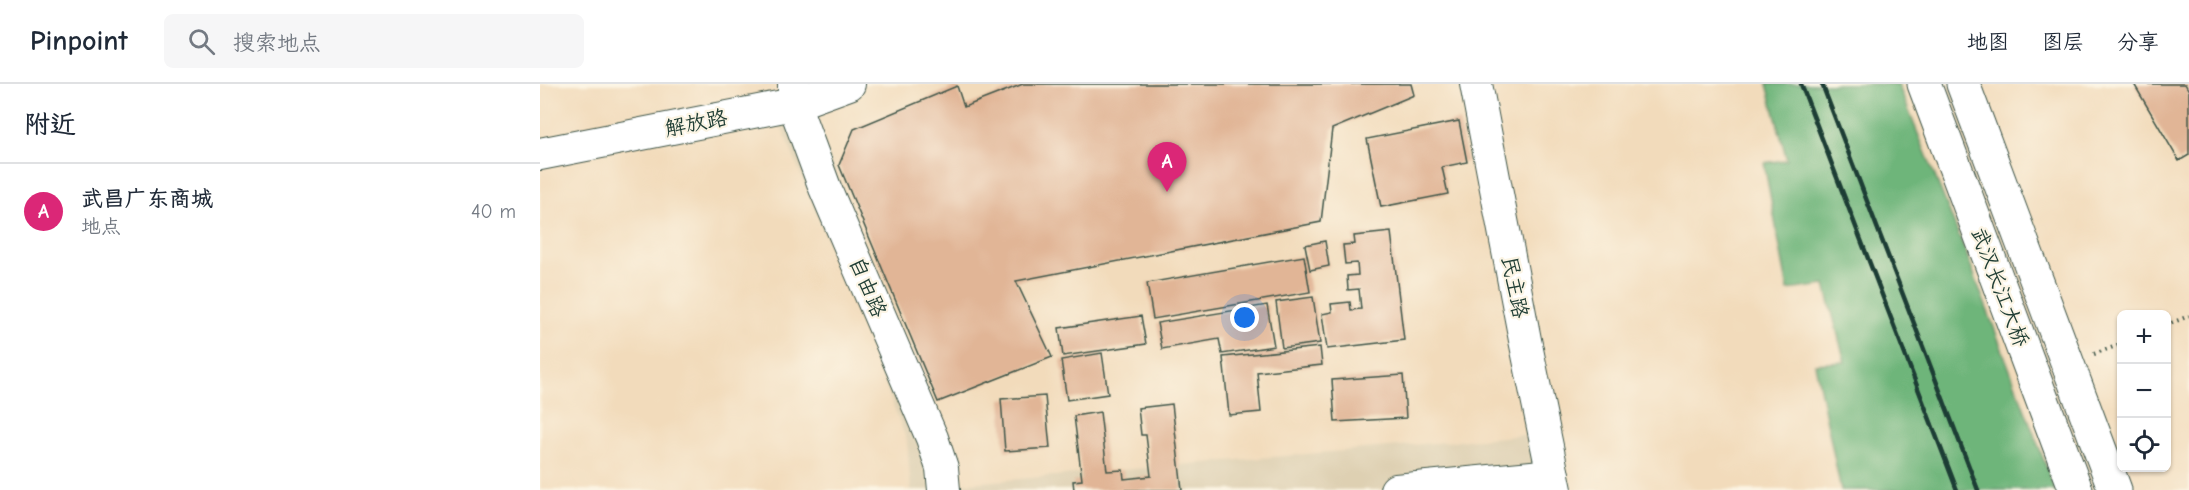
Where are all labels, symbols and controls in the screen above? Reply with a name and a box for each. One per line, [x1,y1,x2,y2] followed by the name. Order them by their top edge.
[164,14,584,68] search box
[30,25,128,57] text: Pinpoint
[185,25,218,58] icon: search
[233,30,321,56] text: 搜索地点
[1967,30,2009,54] text: 地图
[2042,30,2084,54] text: 图层
[2117,30,2159,54] text: 分享
[663,105,729,141] street label: 解放路
[24,110,76,140] text: 附近
[1148,142,1186,192] pin: A
[81,186,213,212] text: 武昌广东商城
[38,200,49,223] text: A
[471,200,516,223] text: 40 m
[81,215,121,238] text: 地点
[1966,224,2034,350] street label: 武汉长江大桥
[845,253,891,321] street label: 自由路
[1497,254,1533,320] street label: 民主路
[1230,303,1259,332] your location
[2117,310,2171,472] map controls
[2117,310,2171,364] button: +
[2117,364,2171,418] button: −
[2117,418,2171,472] button: locate

